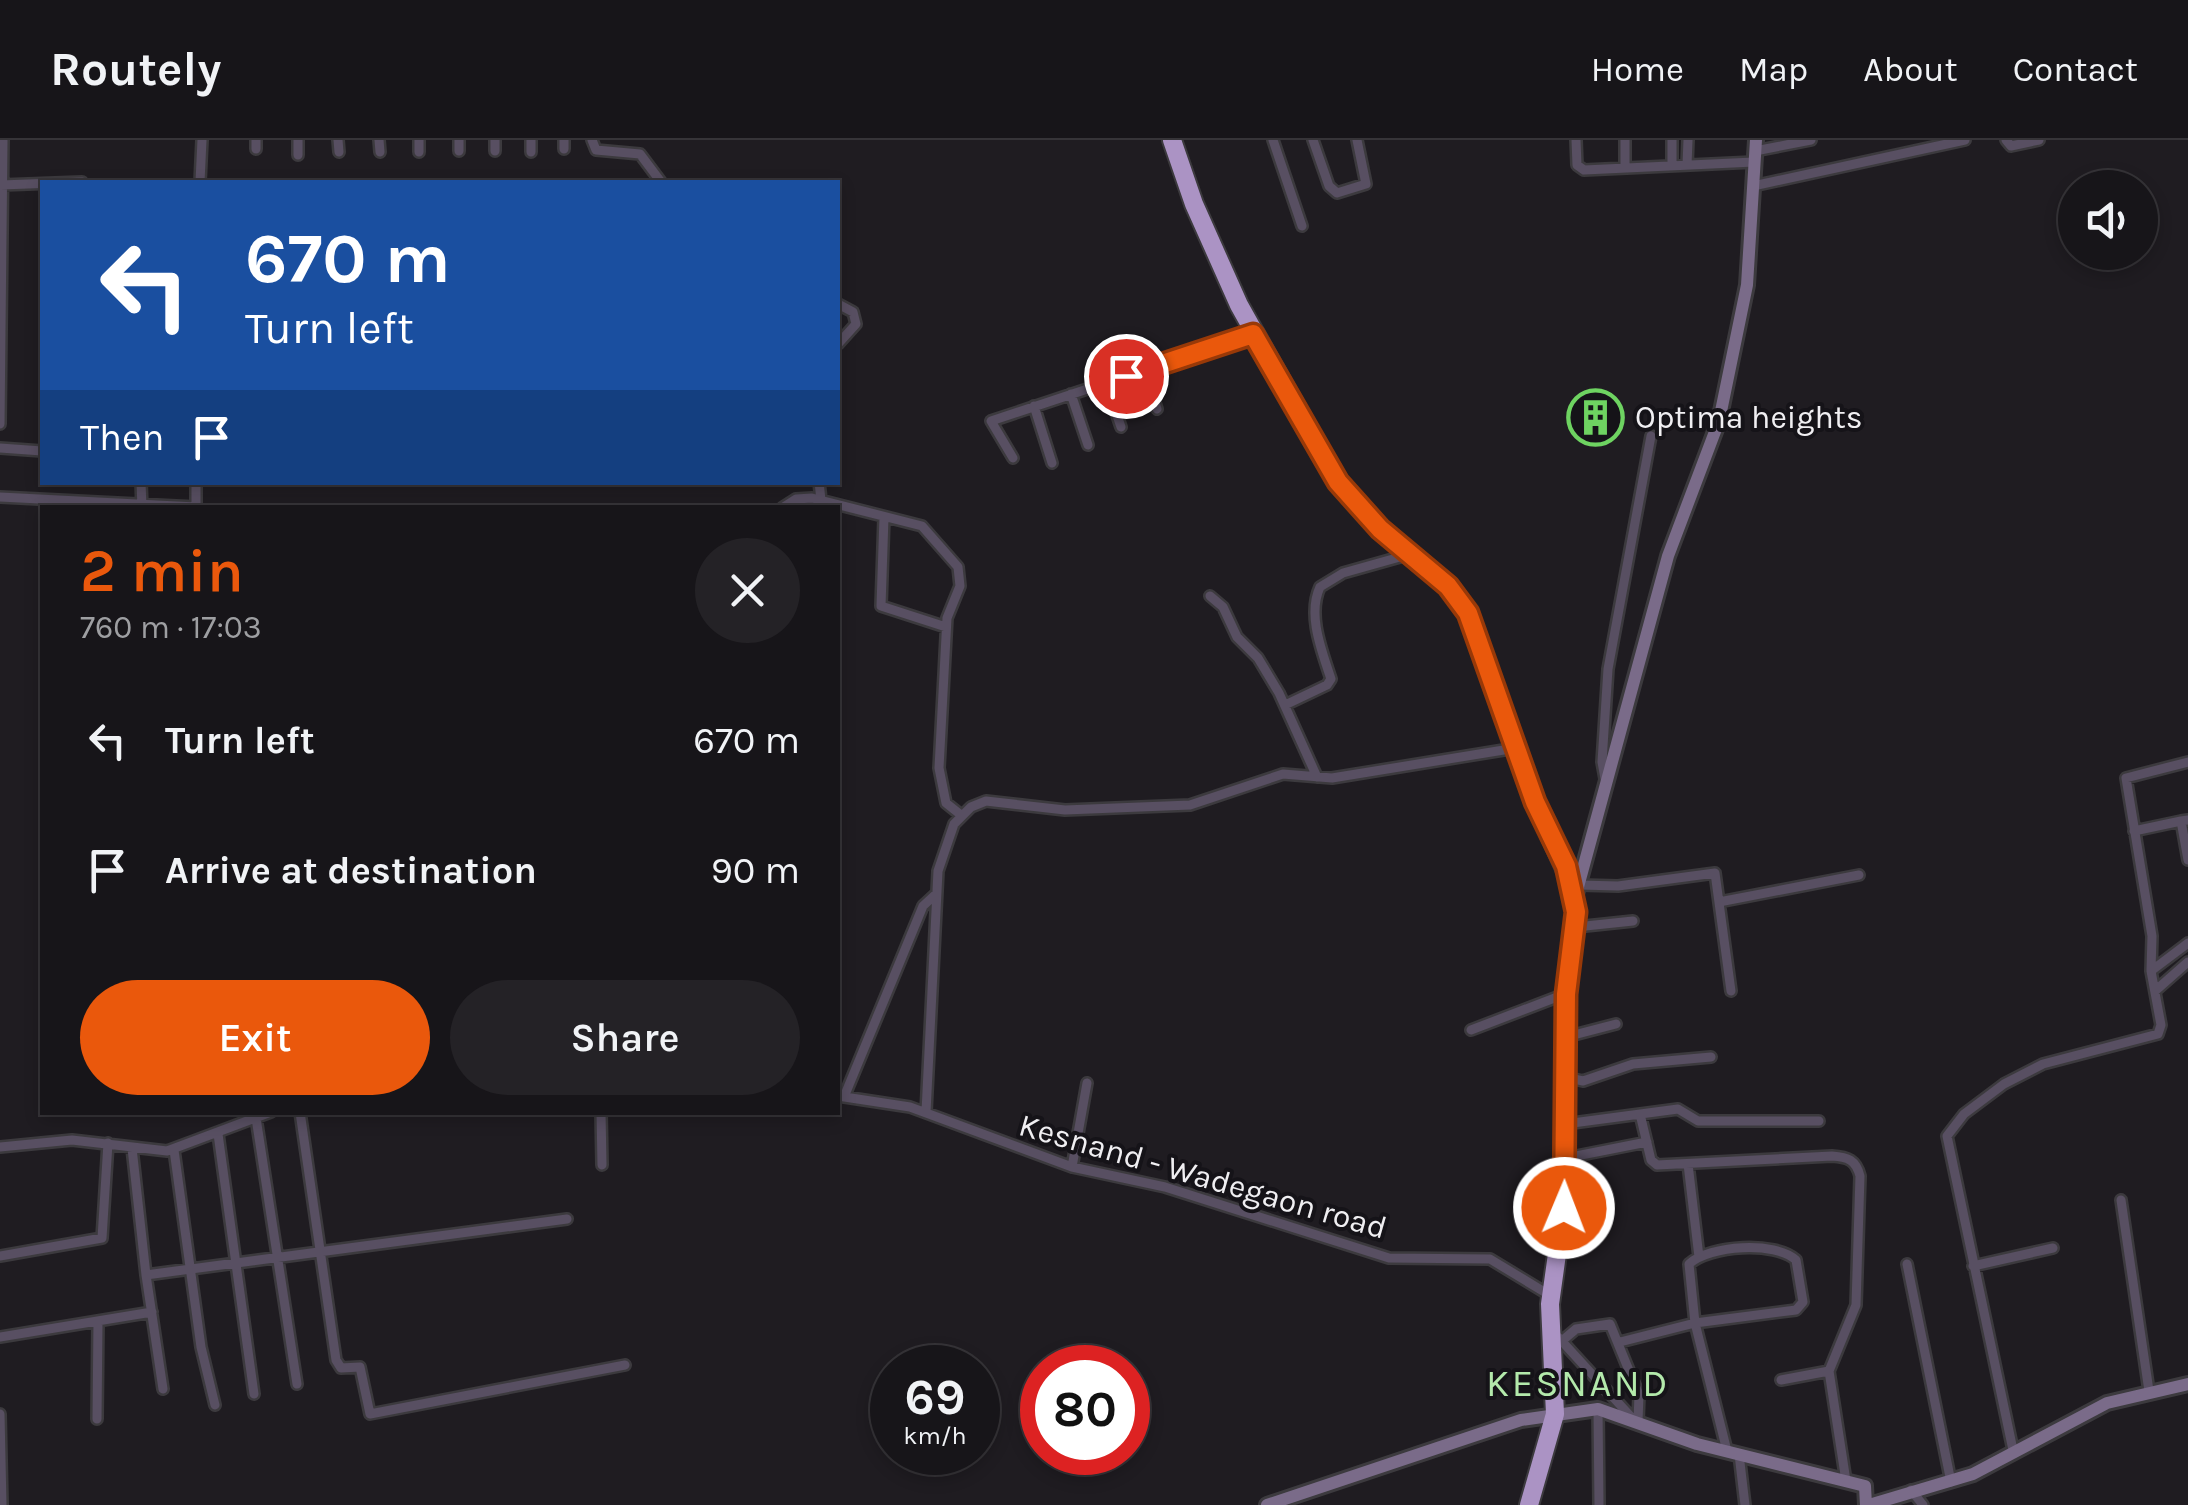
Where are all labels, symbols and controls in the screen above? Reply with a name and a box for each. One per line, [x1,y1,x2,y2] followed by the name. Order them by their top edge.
[50,41,221,97] text: Routely
[1591,49,1684,90] text: Home
[1739,49,1808,90] text: Map
[1863,49,1958,90] text: About
[2013,49,2138,90] text: Contact
[2058,170,2158,270] map controls
[2058,170,2158,270] button: sound
[245,218,451,300] text: 670 m
[80,220,210,350] icon: left
[245,302,414,354] text: Turn left
[1084,334,1169,419] pin
[1099,349,1154,404] icon: arrive
[1566,387,1626,447] building icon: Optima heights
[1635,399,1863,436] place label: Optima heights
[184,410,239,465] icon: arrive
[80,415,164,460] text: Then
[80,536,244,606] text: 2 min
[695,538,800,643] button: close
[80,609,262,646] text: 760 m · 17:03
[80,713,135,768] icon: left
[165,718,315,763] text: Turn left
[693,718,800,763] text: 670 m
[80,843,135,898] icon: arrive
[165,848,537,893] text: Arrive at destination
[711,848,800,893] text: 90 m
[80,980,430,1095] button: Exit
[450,980,800,1095] button: Share
[1015,1106,1391,1247] street label: Kesnand - Wadegaon road
[1512,1156,1616,1260] position arrow
[1020,1345,1150,1475] speed limit sign: 80
[1486,1361,1670,1406] district label: KESNAND
[905,1368,965,1427] text: 69
[903,1421,967,1450] text: km/h

